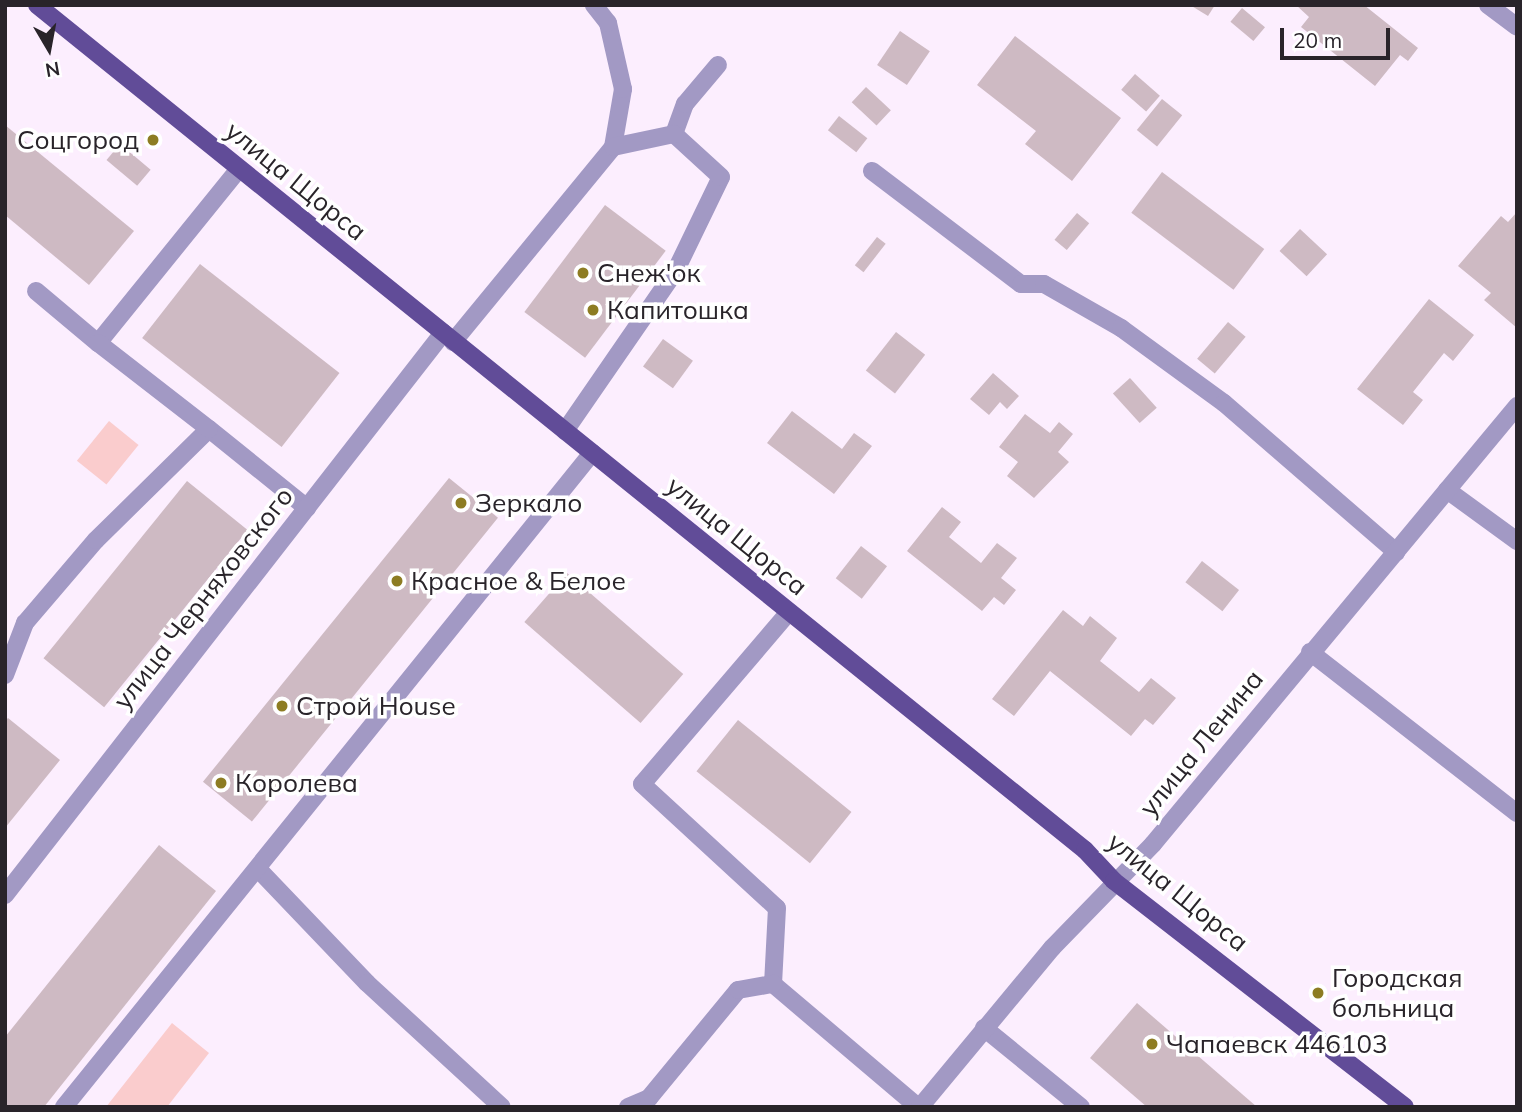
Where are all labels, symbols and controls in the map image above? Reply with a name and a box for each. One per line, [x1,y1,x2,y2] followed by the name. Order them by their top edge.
[14,14,84,84] north arrow
[1284,14,1394,58] scale bar
[1293,27,1342,53] text: 20 m
[43,57,62,83] text: N
[219,115,373,247] street label: улица Щорса
[17,124,139,156] place label: Соцгород
[145,132,161,148] marker: Соцгород
[597,257,701,289] place label: Снеж'ок
[575,265,591,281] marker: Снеж'ок
[607,294,749,326] place label: Капитошка
[585,302,601,318] marker: Капитошка
[660,470,814,602] street label: улица Щорса
[107,481,299,715] street label: улица Черняховского
[475,487,582,519] place label: Зеркало
[453,495,469,511] marker: Зеркало
[411,565,626,597] place label: Красное & Белое
[389,573,405,589] marker: Красное & Белое
[1132,664,1270,822] street label: улица Ленина
[296,690,456,722] place label: Строй House
[274,698,290,714] marker: Строй House
[235,767,358,799] place label: Королева
[213,775,229,791] marker: Королева
[1101,826,1255,958] street label: улица Щорса
[1332,962,1462,1024] place label: Городская больница
[1310,985,1326,1001] marker: Городская больница
[1166,1028,1388,1060] place label: Чапаевск 446103
[1144,1036,1160,1052] marker: Чапаевск 446103

